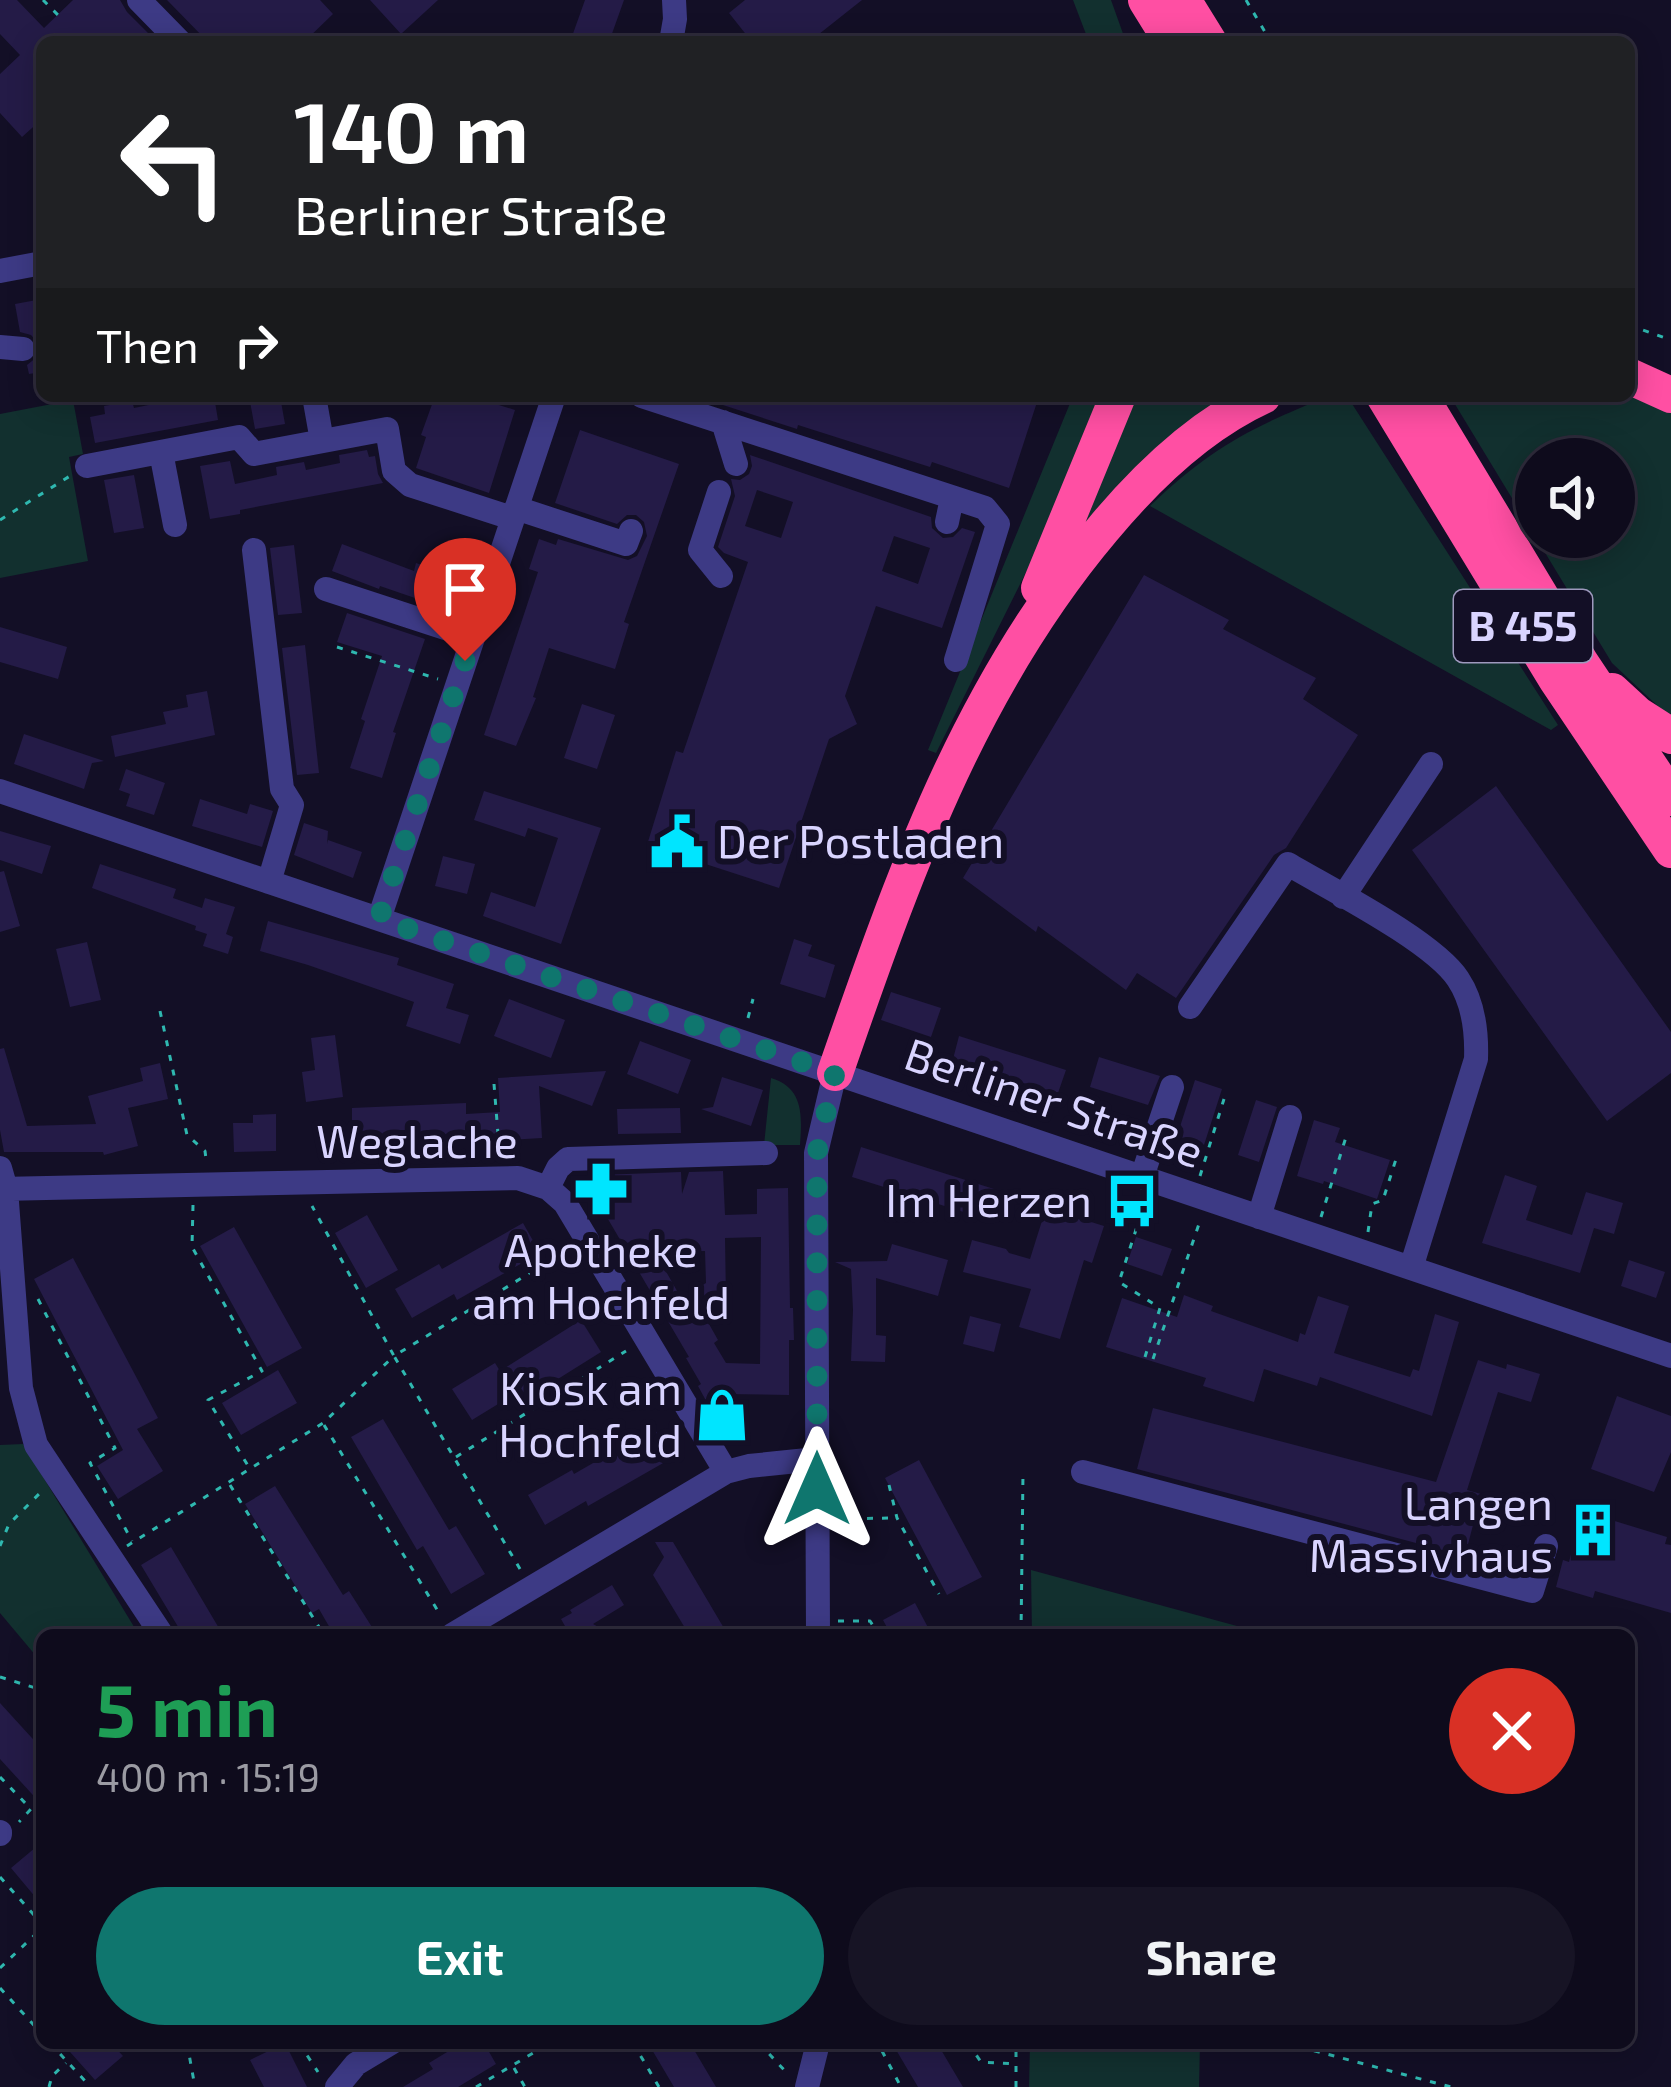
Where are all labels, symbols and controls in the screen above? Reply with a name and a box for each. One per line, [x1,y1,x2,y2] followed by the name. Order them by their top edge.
[294,79,529,180] text: 140 m
[96,84,252,240] icon: left
[294,181,668,246] text: Berliner Straße
[223,312,289,378] icon: right
[96,318,199,372] text: Then
[1515,438,1635,558] map controls
[1515,438,1635,558] button: sound
[414,538,516,661] pin
[432,556,498,622] icon: arrive
[1454,590,1592,662] road number: B 455
[648,813,706,871] public building icon: Der Postladen
[717,813,1004,867] place label: Der Postladen
[899,1025,1211,1177] street label: Berliner Straße
[316,1113,518,1167] street label: Weglache
[572,1160,630,1218] pharmacy icon: Apotheke am Hochfeld
[885,1172,1092,1226] place label: Im Herzen
[1103,1172,1161,1230] bus stop icon: Im Herzen
[472,1222,730,1328] place label: Apotheke am Hochfeld
[498,1360,682,1466] place label: Kiosk am Hochfeld
[693,1386,751,1444] shop icon: Kiosk am Hochfeld
[754,1426,880,1552] position arrow
[1309,1475,1553,1581] place label: Langen Massivhaus
[1564,1501,1622,1559] building icon: Langen Massivhaus
[96,1665,278,1751] text: 5 min
[1449,1668,1575,1794] button: close
[96,1753,320,1800] text: 400 m · 15:19
[96,1887,824,2025] button: Exit
[848,1887,1575,2025] button: Share

